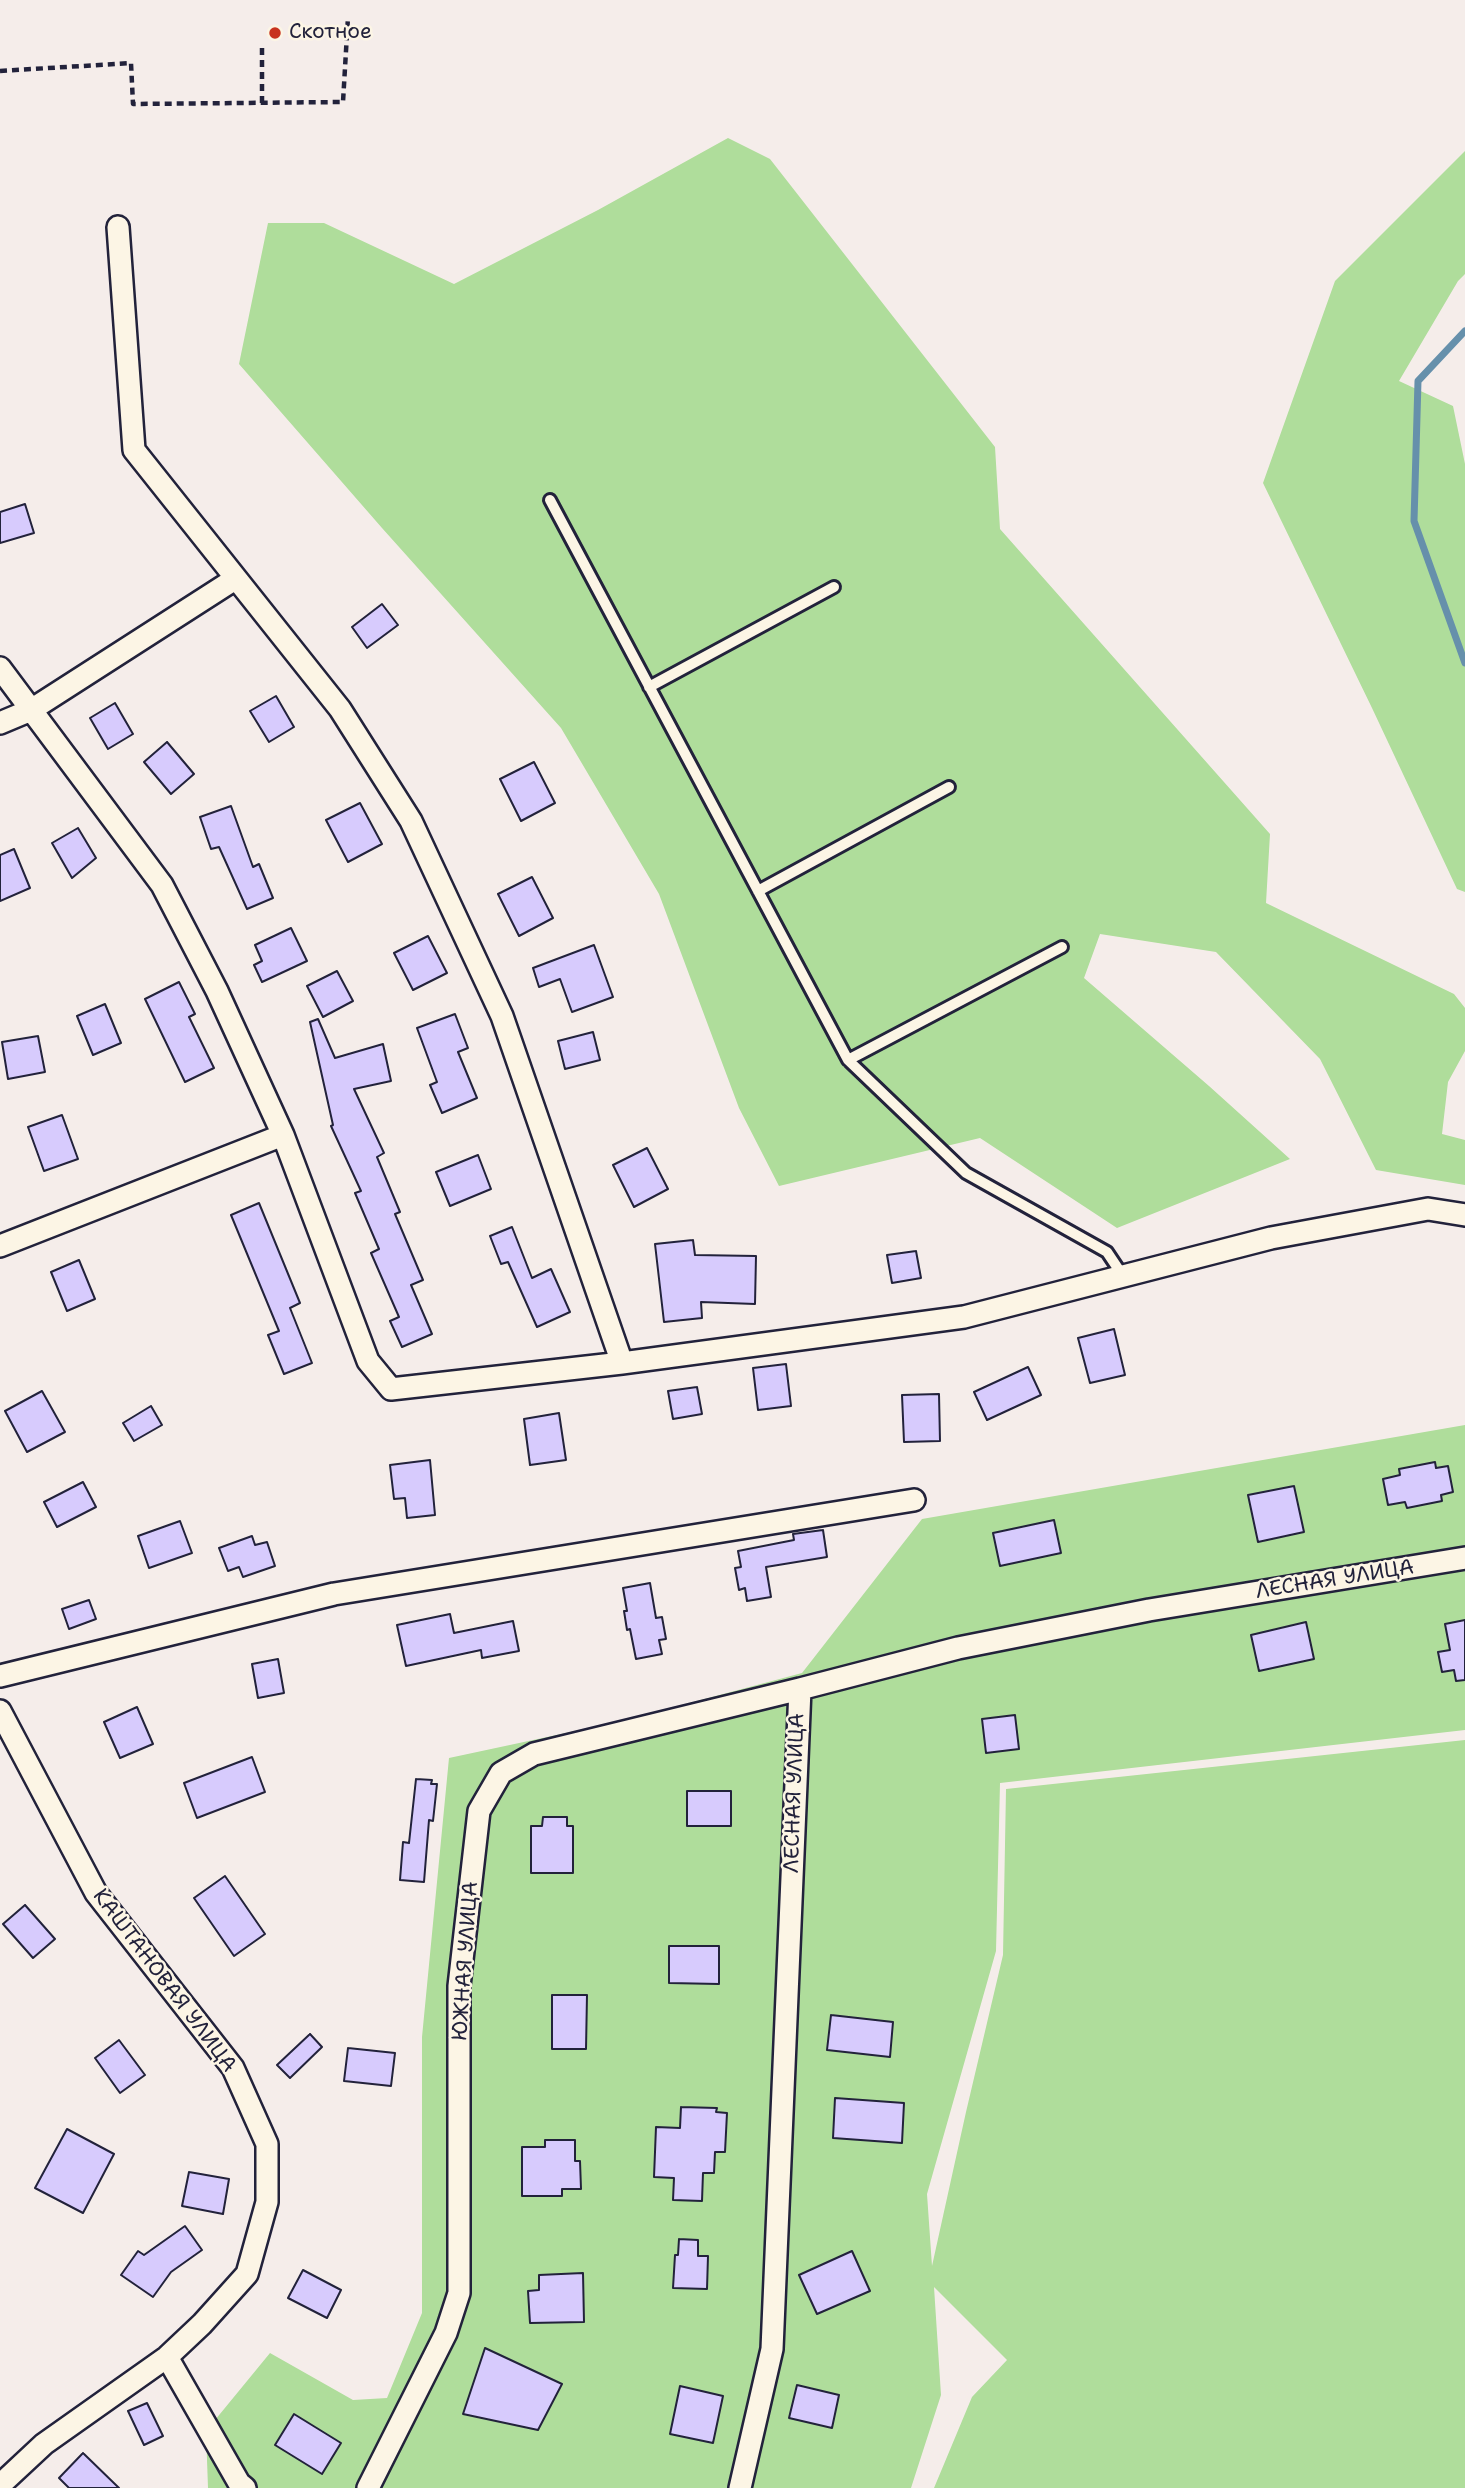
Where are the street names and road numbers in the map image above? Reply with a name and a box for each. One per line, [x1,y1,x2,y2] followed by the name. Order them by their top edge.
[1254,1555,1416,1605] street label: ЛЕСНАЯ УЛИЦА
[780,1713,810,1873] street label: ЛЕСНАЯ УЛИЦА
[448,1881,484,2041] street label: ЮЖНАЯ УЛИЦА
[87,1884,241,2078] street label: КАШТАНОВАЯ УЛИЦА

